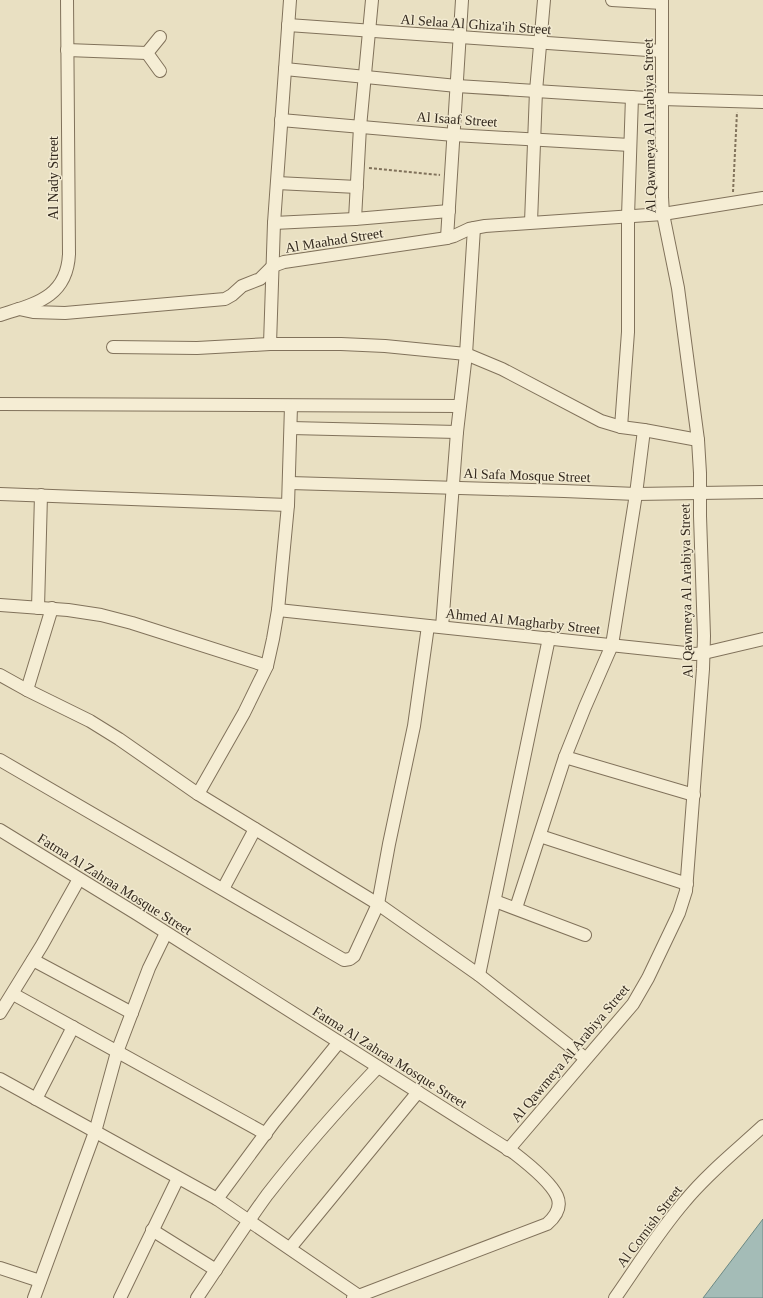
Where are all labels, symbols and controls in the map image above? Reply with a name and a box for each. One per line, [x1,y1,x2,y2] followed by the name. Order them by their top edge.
[400,12,552,37] street label: Al Selaa Al Ghiza'ih Street
[640,38,659,214] street label: Al Qawmeya Al Arabiya Street
[416,109,498,130] street label: Al Isaaf Street
[46,136,61,220] street label: Al Nady Street
[284,225,384,256] street label: Al Maahad Street
[463,466,591,485] street label: Al Safa Mosque Street
[677,503,696,679] street label: Al Qawmeya Al Arabiya Street
[445,606,601,637] street label: Ahmed Al Magharby Street
[35,831,195,938] street label: Fatma Al Zahraa Mosque Street
[508,981,632,1125] street label: Al Qawmeya Al Arabiya Street
[310,1004,470,1111] street label: Fatma Al Zahraa Mosque Street
[614,1183,685,1270] street label: Al Cornish Street

